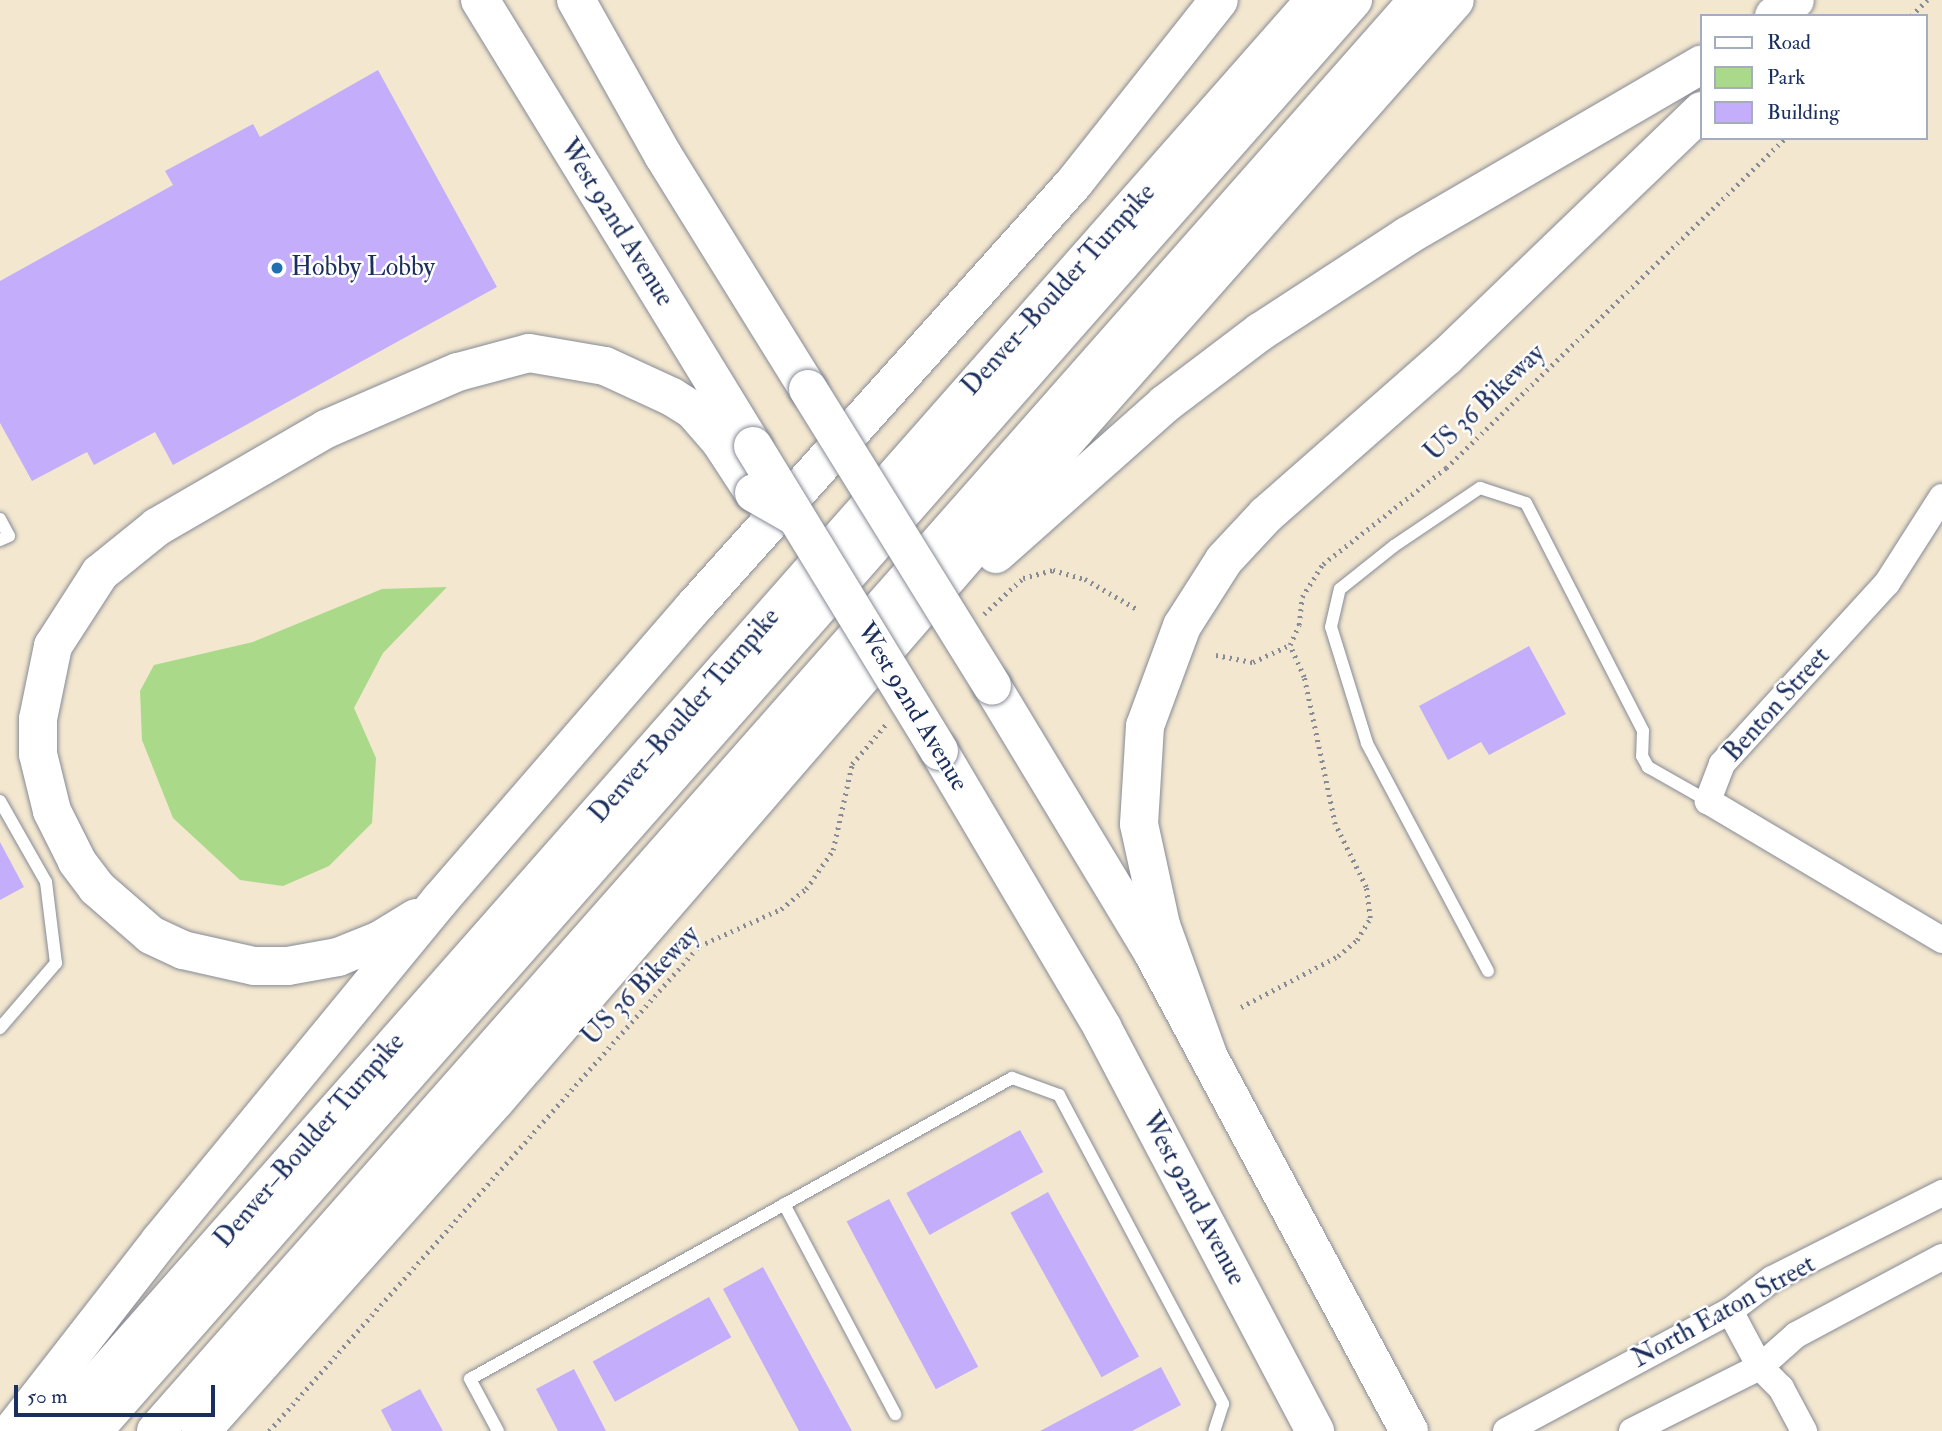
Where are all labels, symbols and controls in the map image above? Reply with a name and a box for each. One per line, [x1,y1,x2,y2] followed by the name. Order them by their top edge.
[1700,14,1928,140] legend
[1767,29,1811,56] text: Road
[1767,64,1805,91] text: Park
[1767,99,1840,126] text: Building
[552,134,680,312] street label: West 92nd Avenue
[956,178,1162,402] street label: Denver–Boulder Turnpike
[291,252,435,284] place label: Hobby Lobby
[269,260,285,276] marker: Hobby Lobby
[1418,338,1552,468] street label: US 36 Bikeway
[583,602,787,830] street label: Denver–Boulder Turnpike
[849,617,975,797] street label: West 92nd Avenue
[1717,641,1837,769] street label: Benton Street
[576,919,706,1053] street label: US 36 Bikeway
[208,1027,412,1255] street label: Denver–Boulder Turnpike
[1134,1107,1252,1291] street label: West 92nd Avenue
[1627,1249,1821,1375] street label: North Eaton Street
[18,1372,219,1416] scale bar
[27,1383,68,1410] text: 50 m

